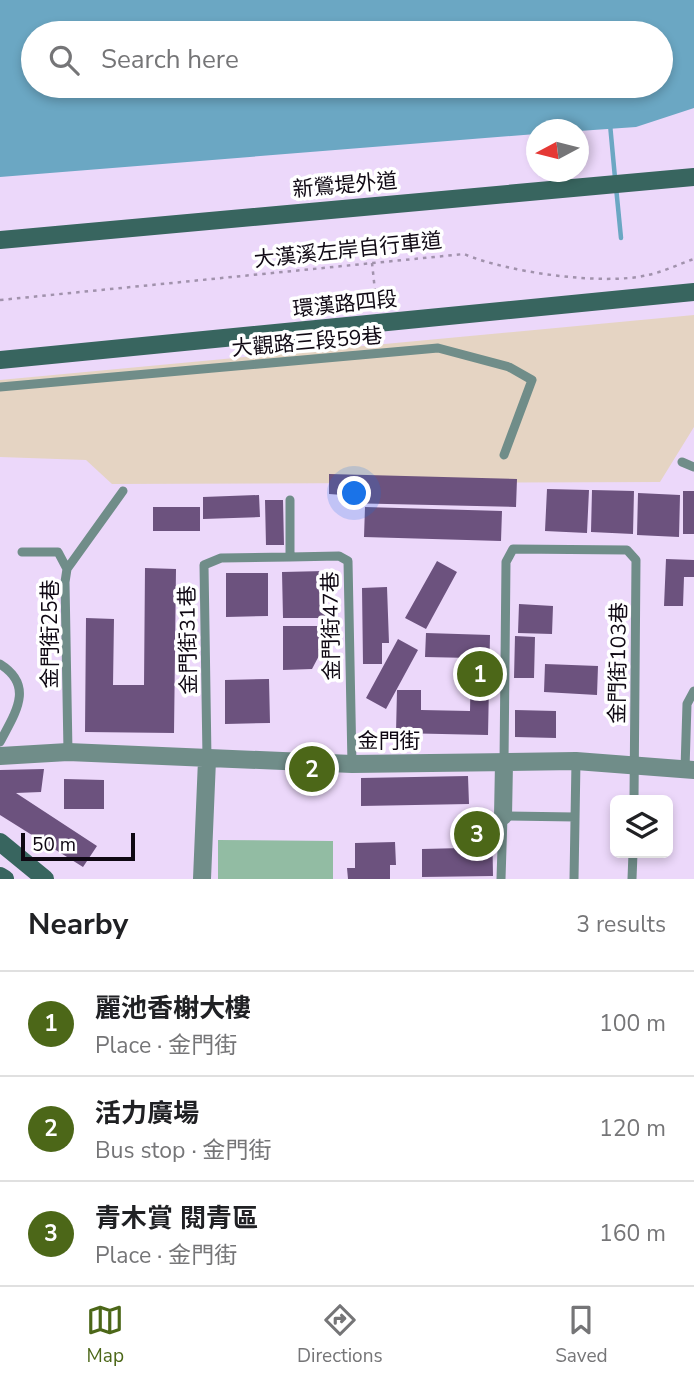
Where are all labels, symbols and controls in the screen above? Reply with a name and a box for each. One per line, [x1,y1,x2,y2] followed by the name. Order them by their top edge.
[21,21,673,98] search box
[45,41,83,79] icon: search
[101,42,239,77] text: Search here
[526,119,589,182] north arrow
[291,166,399,204] street label: 新鶯堤外道
[253,226,443,274] street label: 大漢溪左岸自行車道
[291,285,399,323] street label: 環漢路四段
[230,321,384,363] street label: 大觀路三段59巷
[337,476,371,510] your location
[316,571,346,681] street label: 金門街47巷
[36,579,64,689] street label: 金門街25巷
[173,585,203,695] street label: 金門街31巷
[603,602,633,724] street label: 金門街103巷
[457,648,503,700] pin: 1
[358,727,421,755] street label: 金門街
[289,743,335,795] pin: 2
[610,795,673,858] map controls
[610,795,673,858] button: layers
[454,808,500,860] pin: 3
[21,830,135,862] scale bar
[32,832,76,858] text: 50 m
[28,904,128,945] text: Nearby
[576,909,666,940] text: 3 results
[95,991,251,1026] text: 麗池香榭大樓
[44,1008,58,1039] text: 1
[599,1008,666,1039] text: 100 m
[95,1030,237,1061] text: Place · 金門街
[95,1096,199,1131] text: 活力廣場
[44,1113,58,1144] text: 2
[599,1113,666,1144] text: 120 m
[95,1135,272,1166] text: Bus stop · 金門街
[95,1201,258,1236] text: 青木賞 閱青區
[44,1218,58,1249] text: 3
[599,1218,666,1249] text: 160 m
[95,1240,237,1271] text: Place · 金門街
[86,1301,124,1369] tab: Map
[297,1301,383,1369] tab: Directions
[555,1301,608,1369] tab: Saved

